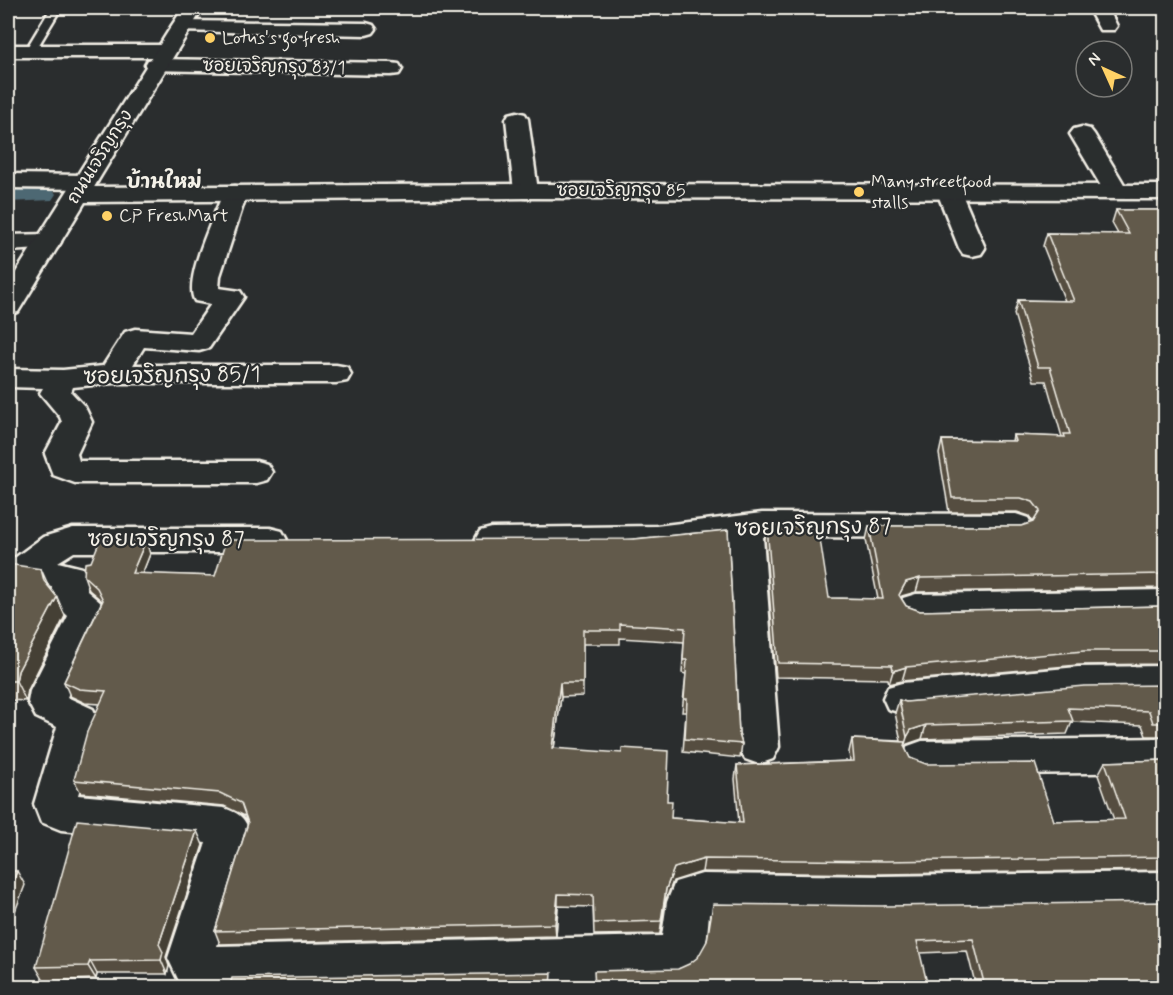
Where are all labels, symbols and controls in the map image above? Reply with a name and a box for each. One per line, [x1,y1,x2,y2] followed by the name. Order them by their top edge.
[222,26,340,52] place label: Lotus's go fresh
[203,31,217,45] marker: Lotus's go fresh
[1074,39,1134,99] north arrow
[1083,48,1106,71] text: N
[202,54,346,81] street label: ซอยเจริญกรุง 83/1
[61,105,139,209] street label: ถนนเจริญกรุง
[126,168,202,196] district label: บ้านใหม่
[871,170,991,215] place label: Many streetfood stalls
[556,179,686,204] street label: ซอยเจริญกรุง 85
[852,185,866,199] marker: Many streetfood stalls
[119,204,229,228] place label: CP FreshMart
[100,209,114,223] marker: CP FreshMart
[83,359,261,393] street label: ซอยเจริญกรุง 85/1
[734,512,892,544] street label: ซอยเจริญกรุง 87
[87,525,245,555] street label: ซอยเจริญกรุง 87

